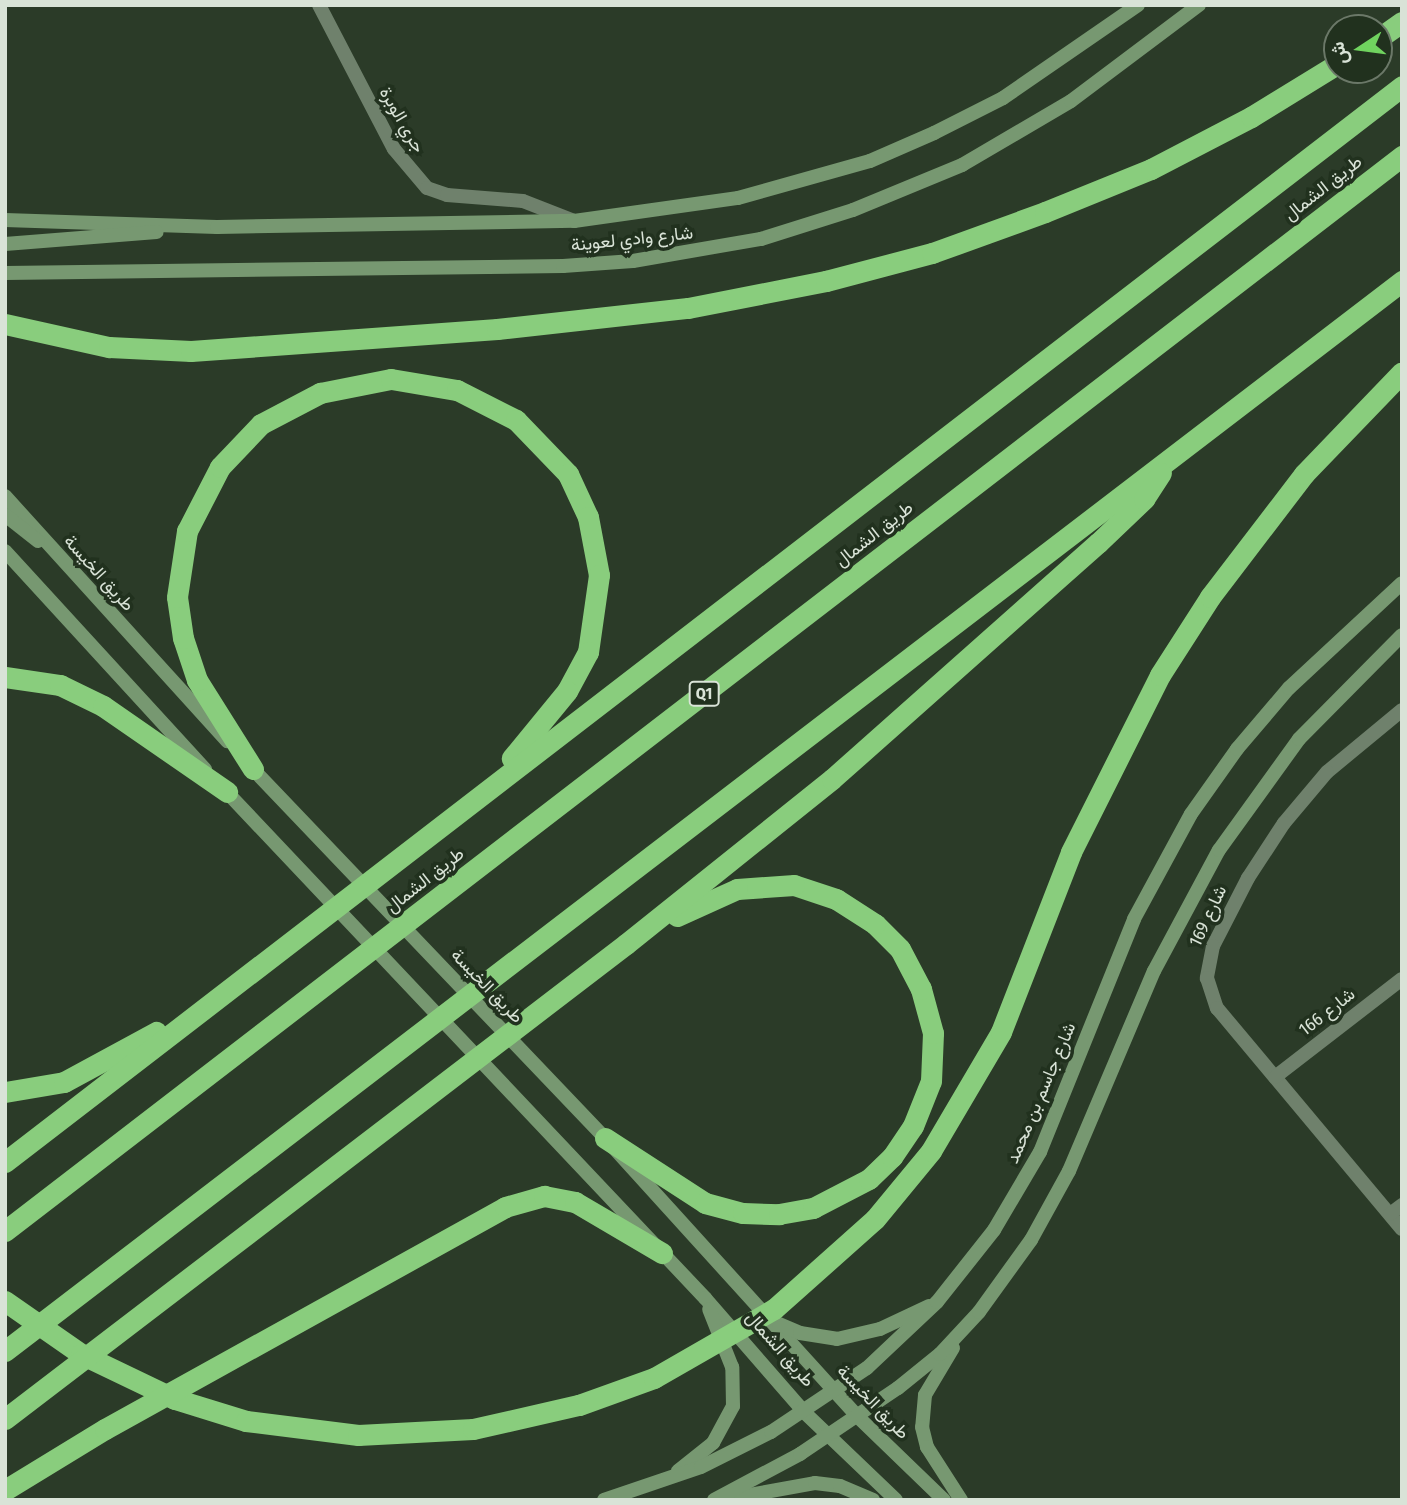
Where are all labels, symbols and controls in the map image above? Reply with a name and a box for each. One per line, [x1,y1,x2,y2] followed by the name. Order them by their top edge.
[1323,14,1393,84] north arrow
[1325,40,1353,67] text: ش
[375,83,429,157] street label: جري الوبرة
[1280,151,1366,225] street label: طريق الشمال
[570,222,694,256] street label: شارع وادي لعوينة
[831,497,917,571] street label: طريق الشمال
[59,530,139,616] street label: طريق الخيسة
[688,681,720,706] road number: Q1
[382,843,468,917] street label: طريق الشمال
[1184,882,1232,950] street label: شارع 169
[446,944,528,1028] street label: طريق الخيسة
[1295,983,1359,1041] street label: شارع 166
[1001,1019,1081,1167] street label: شارع جاسم بن محمد
[741,1307,819,1391] street label: طريق الشمال
[832,1360,914,1444] street label: طريق الخيسة

